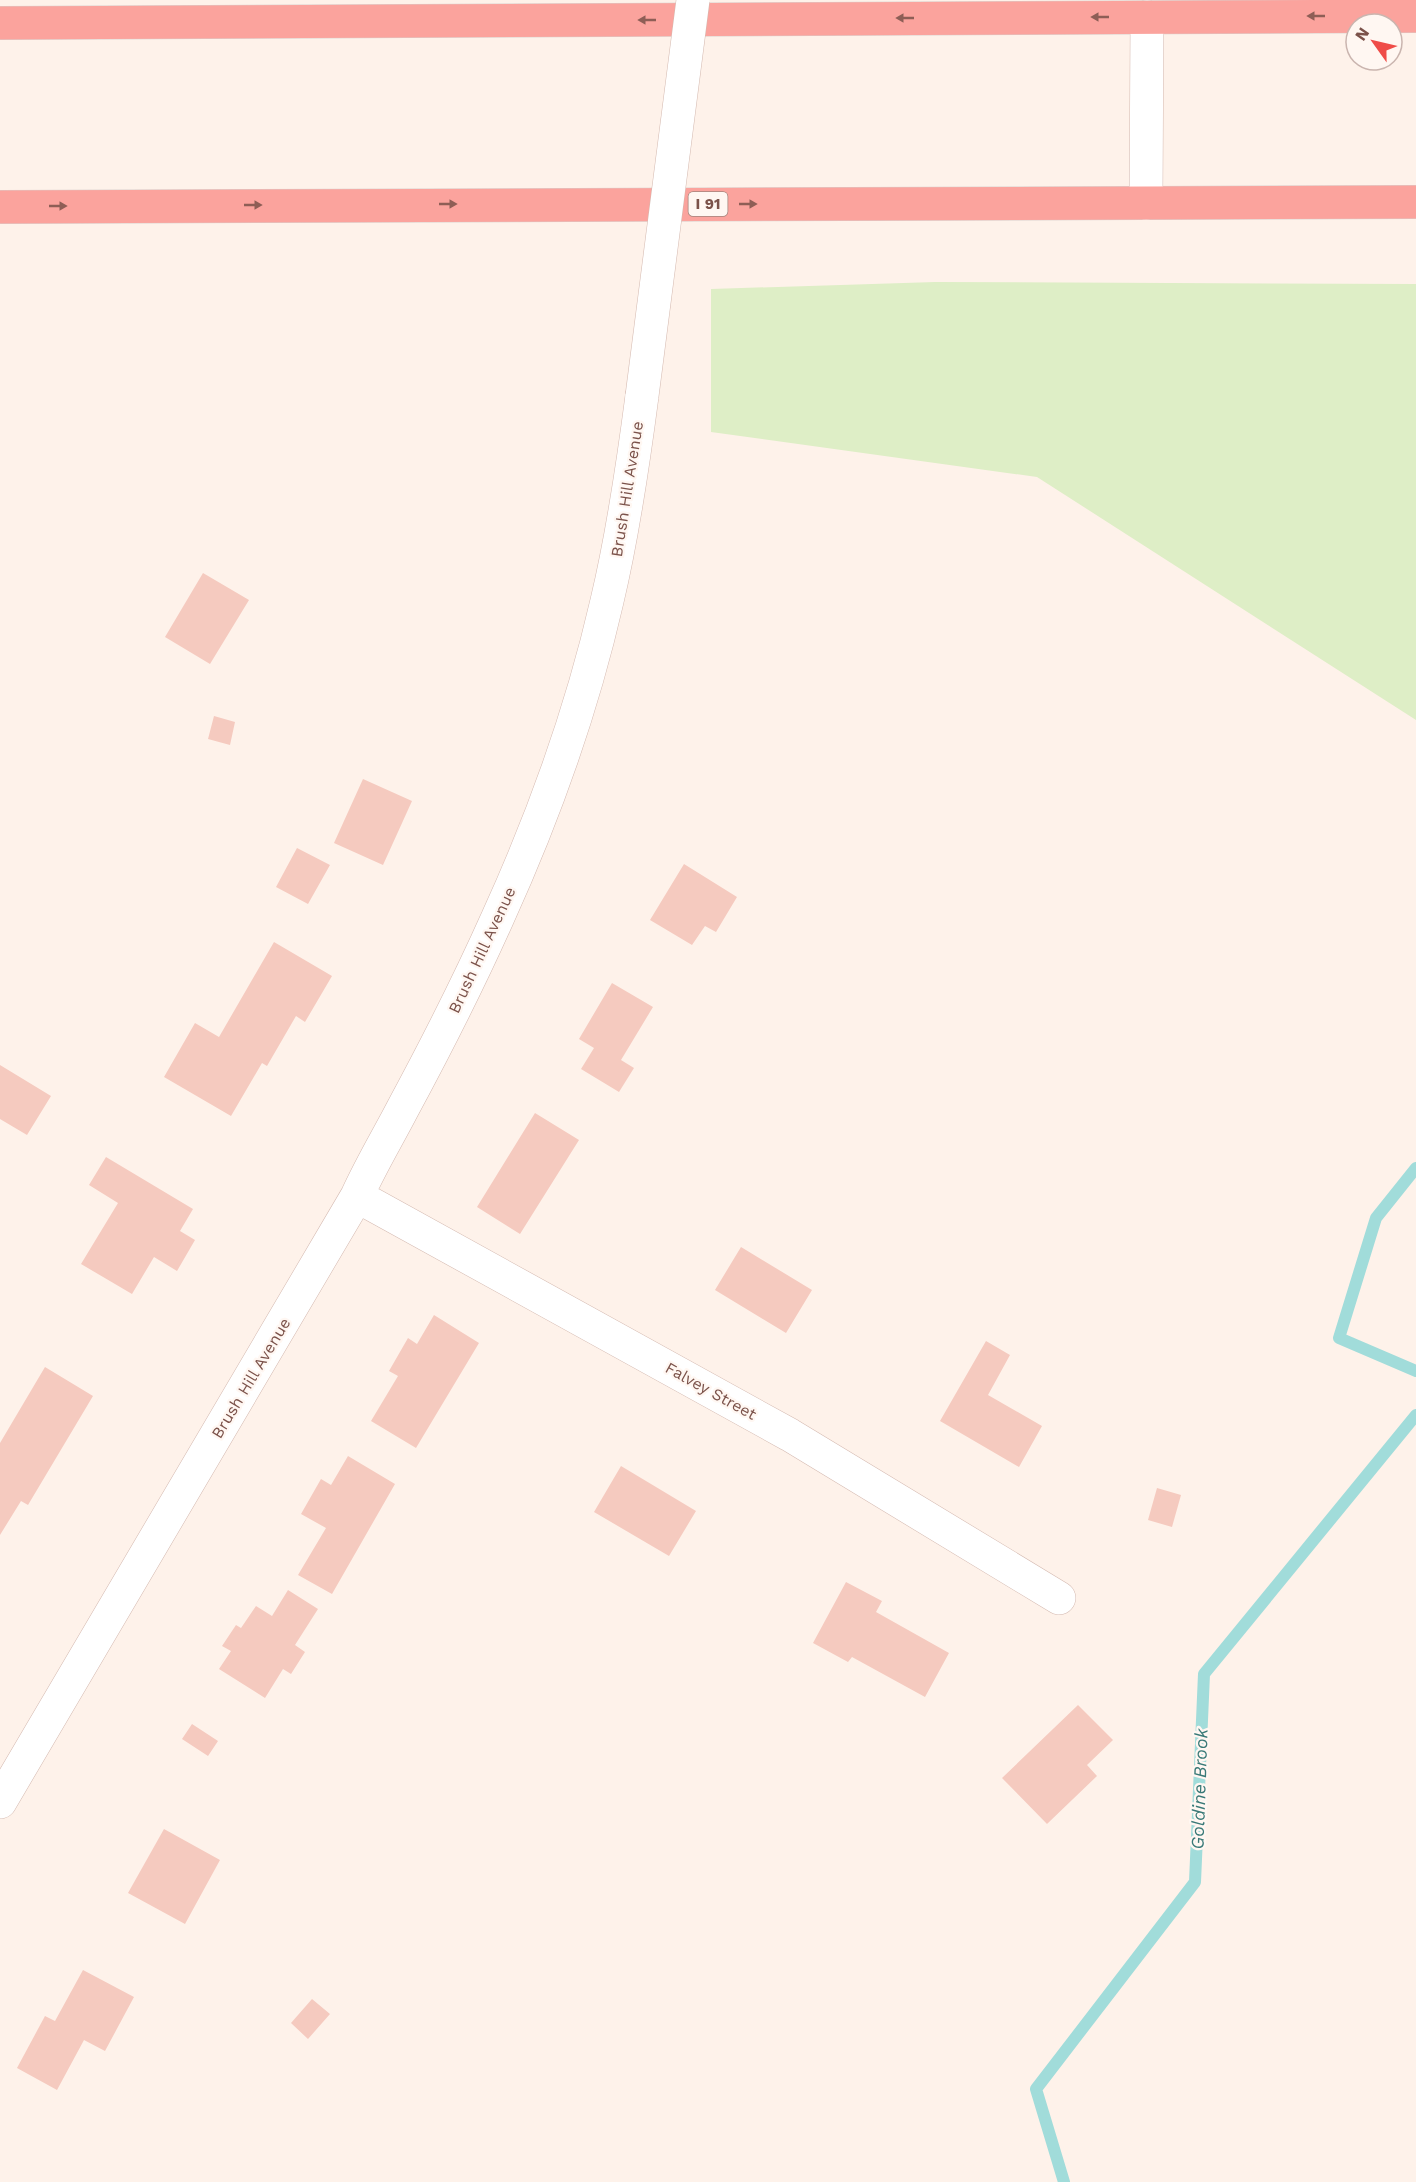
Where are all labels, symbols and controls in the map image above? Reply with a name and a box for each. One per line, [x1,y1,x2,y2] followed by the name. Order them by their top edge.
[1306,11,1325,21] one-way arrow
[1090,12,1109,22] one-way arrow
[1344,12,1404,72] north arrow
[895,13,914,23] one-way arrow
[637,15,656,24] one-way arrow
[1351,24,1373,44] text: N
[688,192,728,216] road number: I 91
[439,199,458,209] one-way arrow
[739,199,758,208] one-way arrow
[244,200,263,210] one-way arrow
[49,202,68,211] one-way arrow
[607,420,647,558] street label: Brush Hill Avenue
[444,884,520,1016] street label: Brush Hill Avenue
[208,1314,294,1442] street label: Brush Hill Avenue
[662,1358,760,1424] street label: Falvey Street
[1186,1727,1212,1850] water label: Goldine Brook

